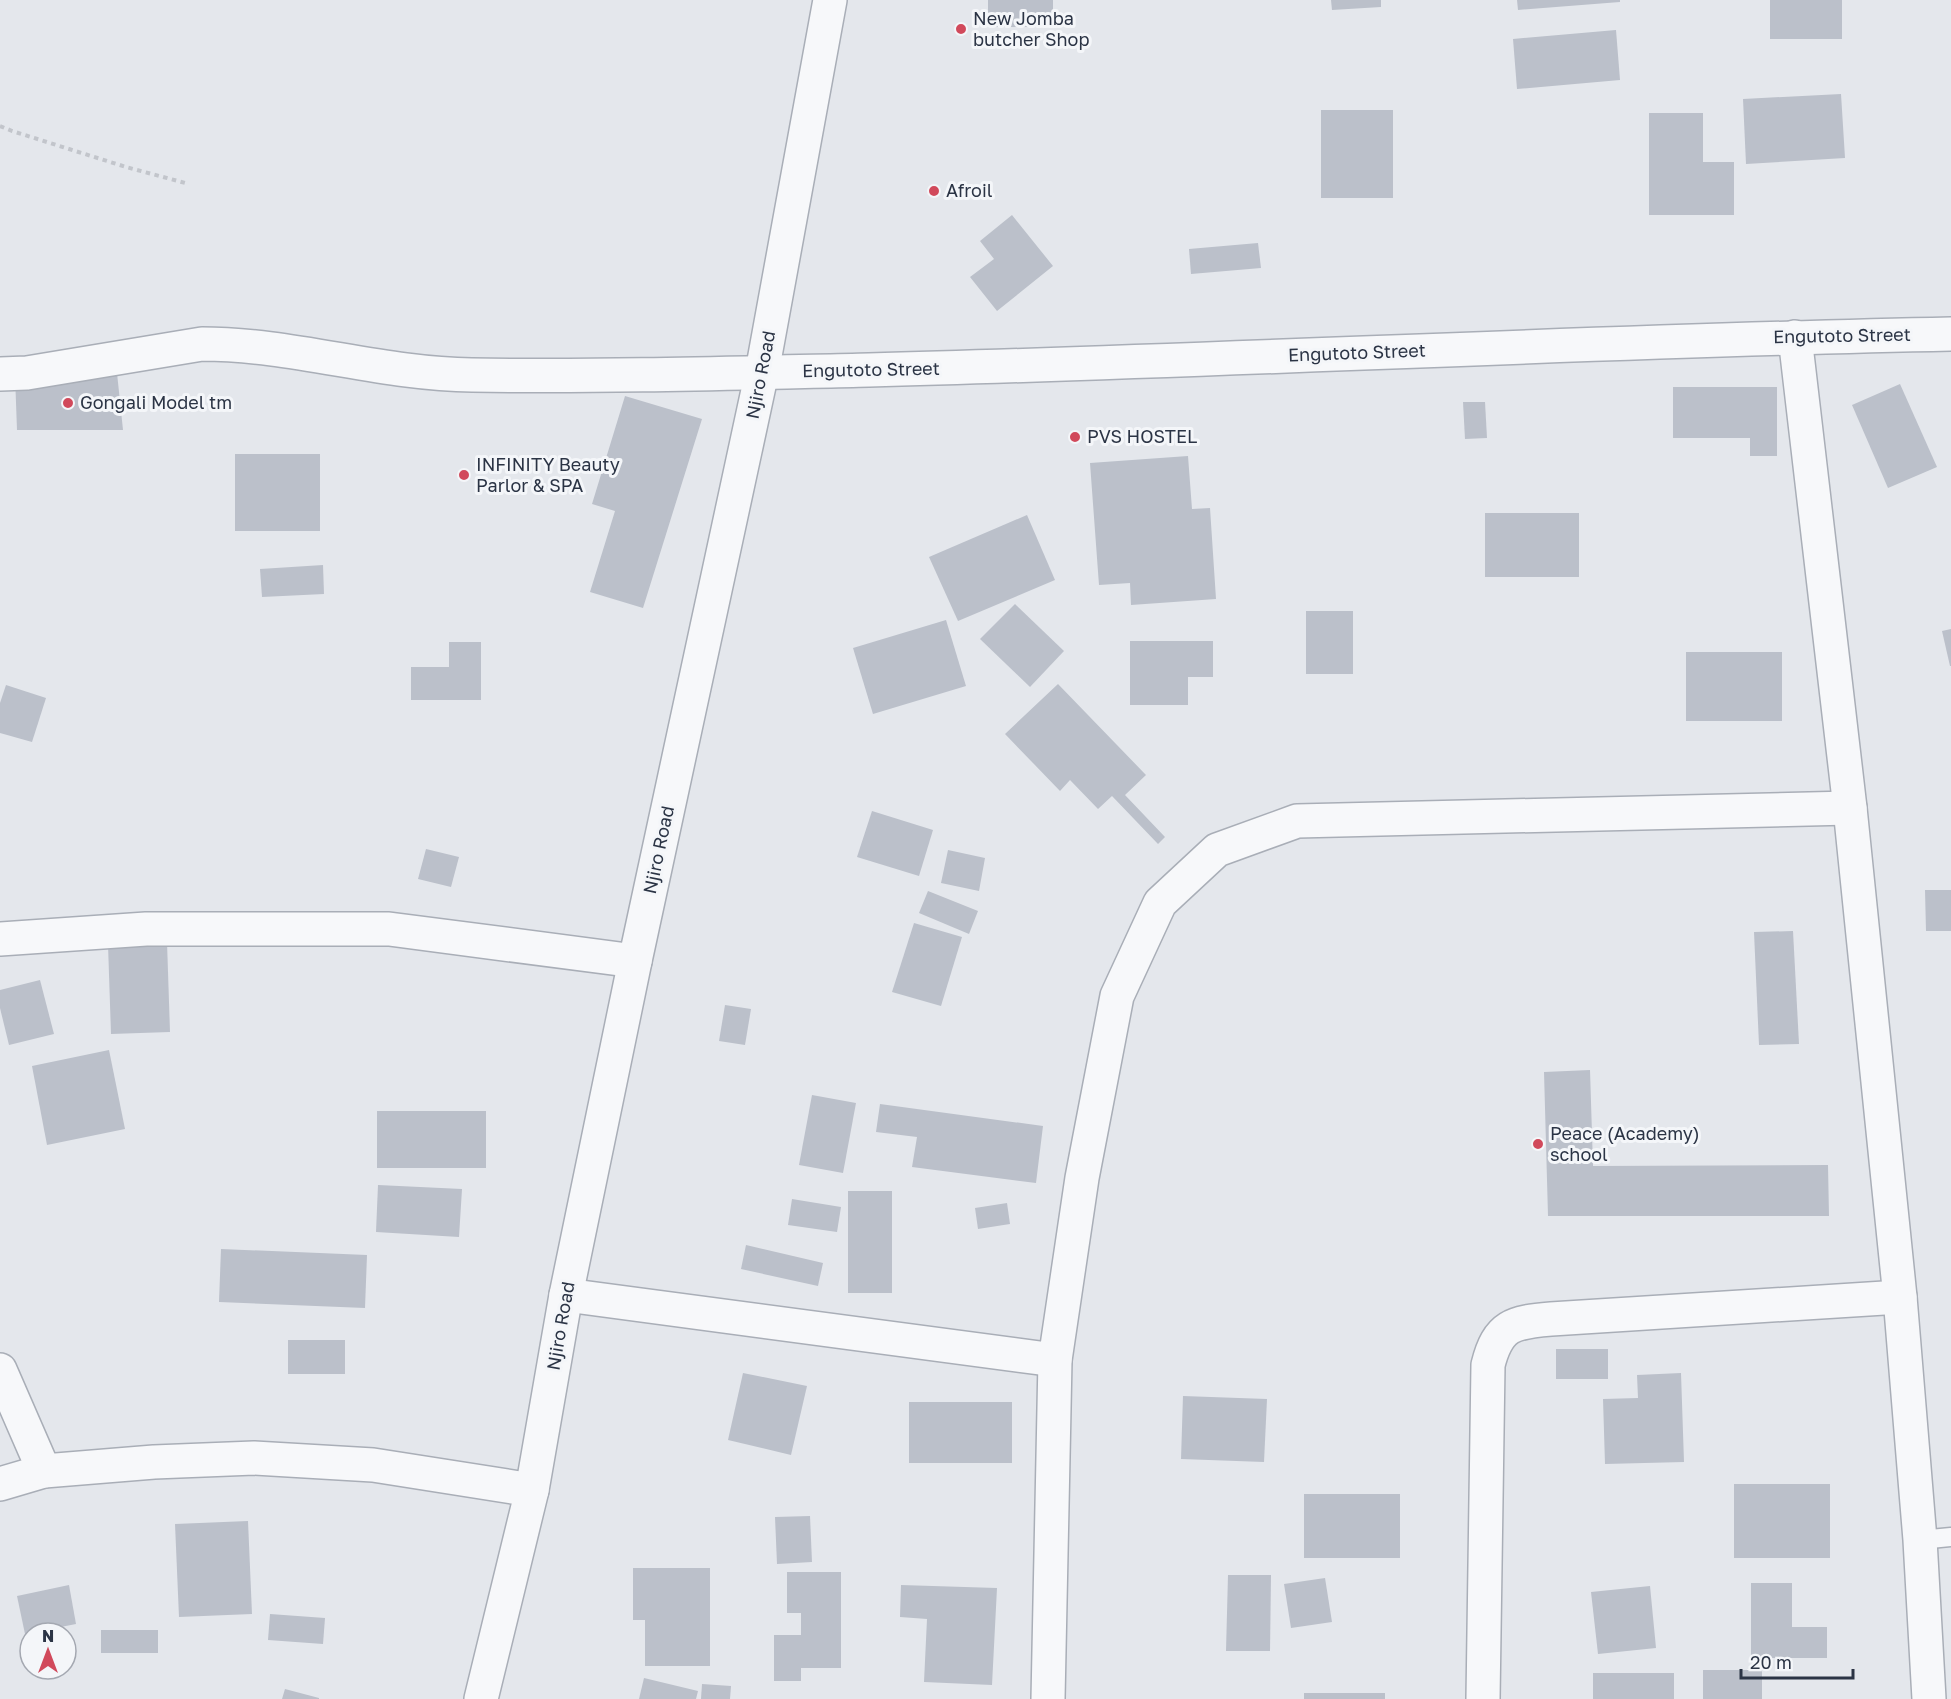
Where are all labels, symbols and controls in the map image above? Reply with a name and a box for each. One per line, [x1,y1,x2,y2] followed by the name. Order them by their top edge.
[973,7,1089,50] place label: New Jomba butcher Shop
[954,22,968,36] marker: New Jomba butcher Shop
[946,179,993,201] place label: Afroil
[927,184,941,198] marker: Afroil
[1773,323,1911,347] street label: Engutoto Street
[741,329,779,421] street label: Njiro Road
[1288,339,1426,365] street label: Engutoto Street
[802,357,940,381] street label: Engutoto Street
[80,391,232,413] place label: Gongali Model tm
[61,396,75,410] marker: Gongali Model tm
[1087,425,1197,447] place label: PVS HOSTEL
[1068,430,1082,444] marker: PVS HOSTEL
[476,453,620,496] place label: INFINITY Beauty Parlor & SPA
[457,468,471,482] marker: INFINITY Beauty Parlor & SPA
[638,804,678,896] street label: Njiro Road
[1550,1122,1700,1165] place label: Peace (Academy) school
[1531,1137,1545,1151] marker: Peace (Academy) school
[541,1280,579,1372] street label: Njiro Road
[18,1621,78,1681] north arrow
[42,1626,54,1646] text: N
[1741,1642,1854,1680] scale bar
[1750,1651,1792,1673] text: 20 m

